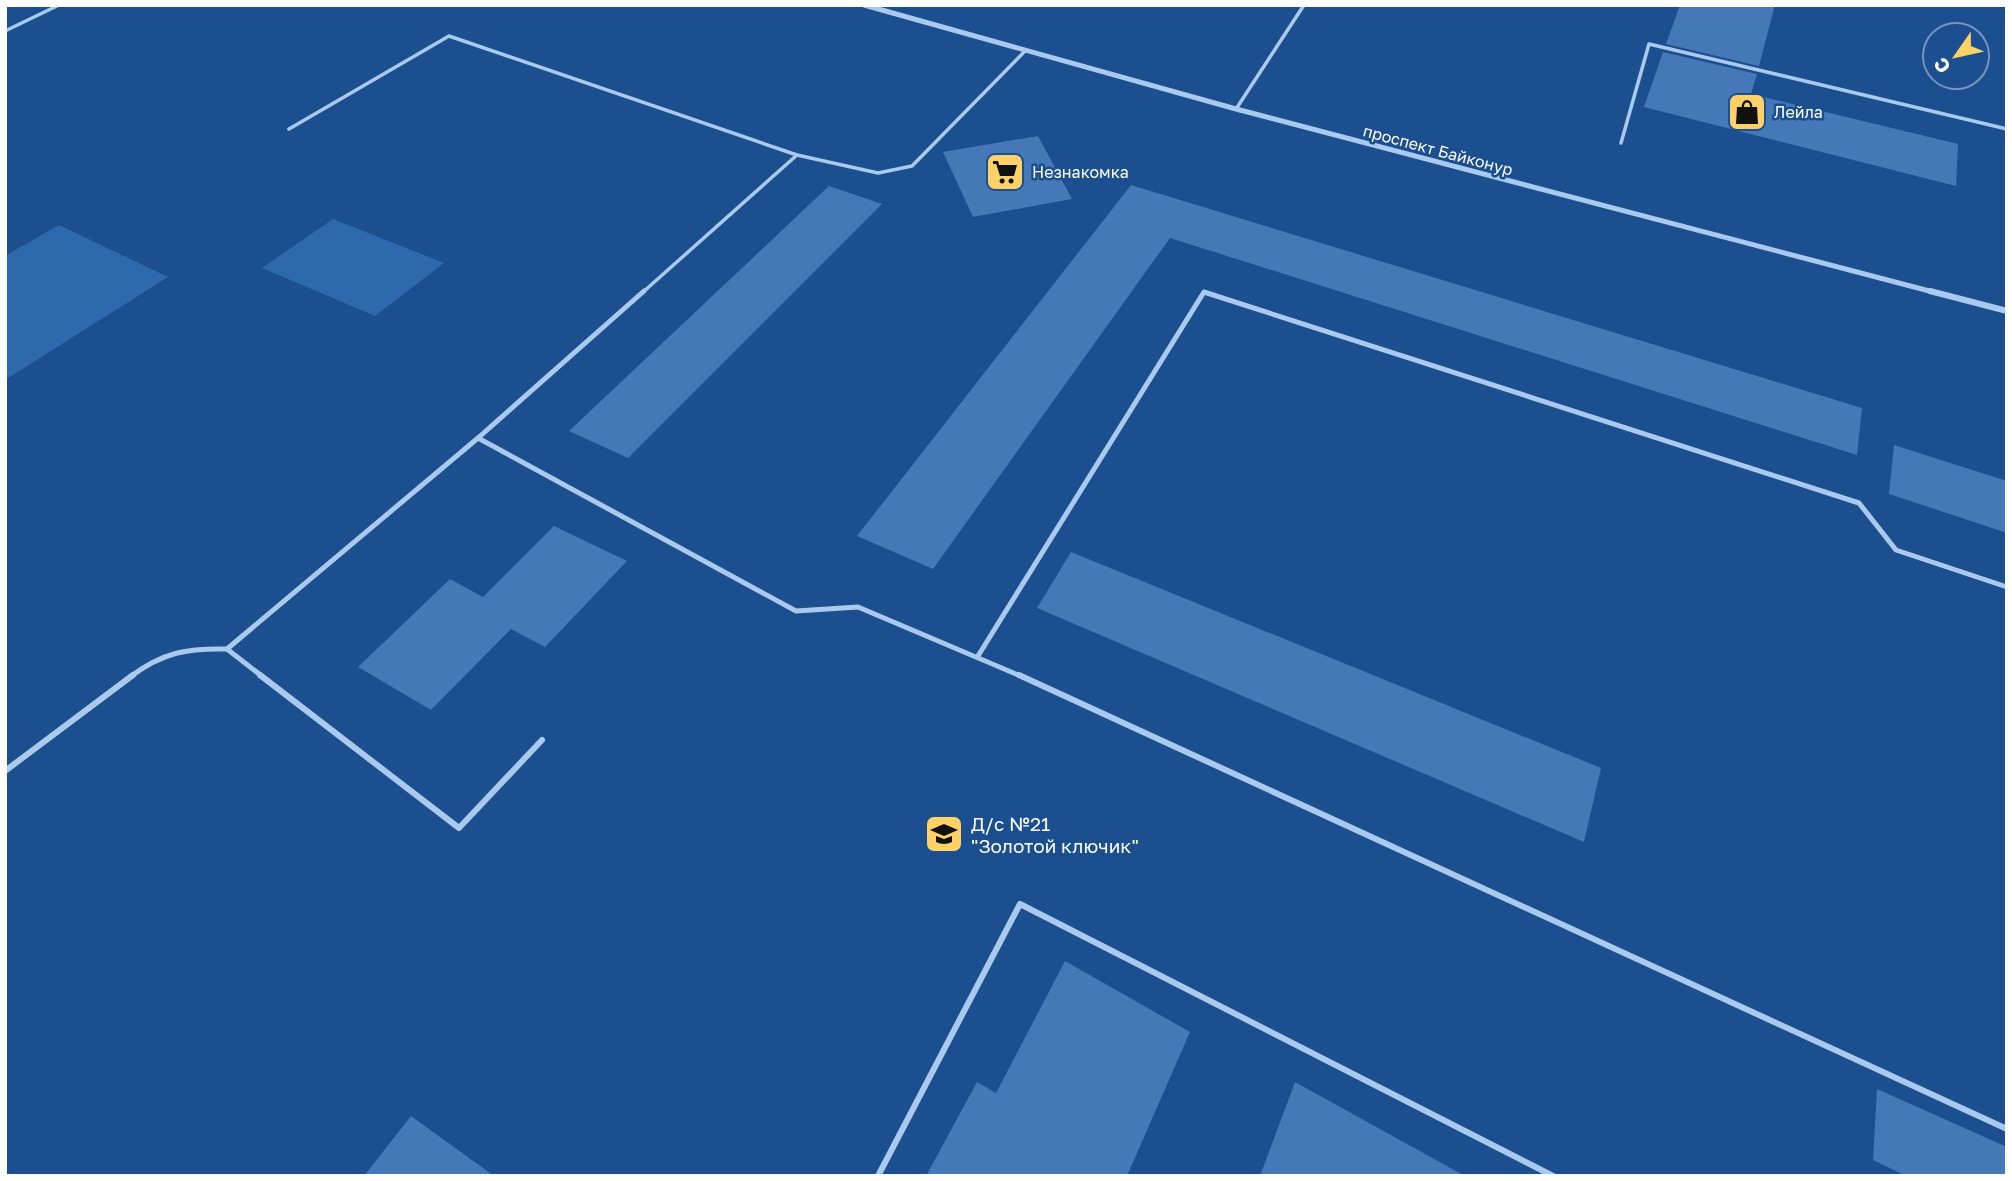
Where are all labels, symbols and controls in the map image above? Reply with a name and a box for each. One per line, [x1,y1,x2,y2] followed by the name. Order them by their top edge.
[1921,21,1991,91] north arrow
[1928,54,1955,78] text: С
[1726,91,1768,133] shop icon: Лейла
[1774,102,1823,122] place label: Лейла
[1361,120,1515,180] street label: проспект Байконур
[984,151,1026,193] supermarket icon: Незнакомка
[1032,162,1129,182] place label: Незнакомка
[971,812,1139,857] place label: Д/c №21 "Золотой ключик"
[923,813,965,855] school or university icon: Д/c №21 "Золотой ключик"

